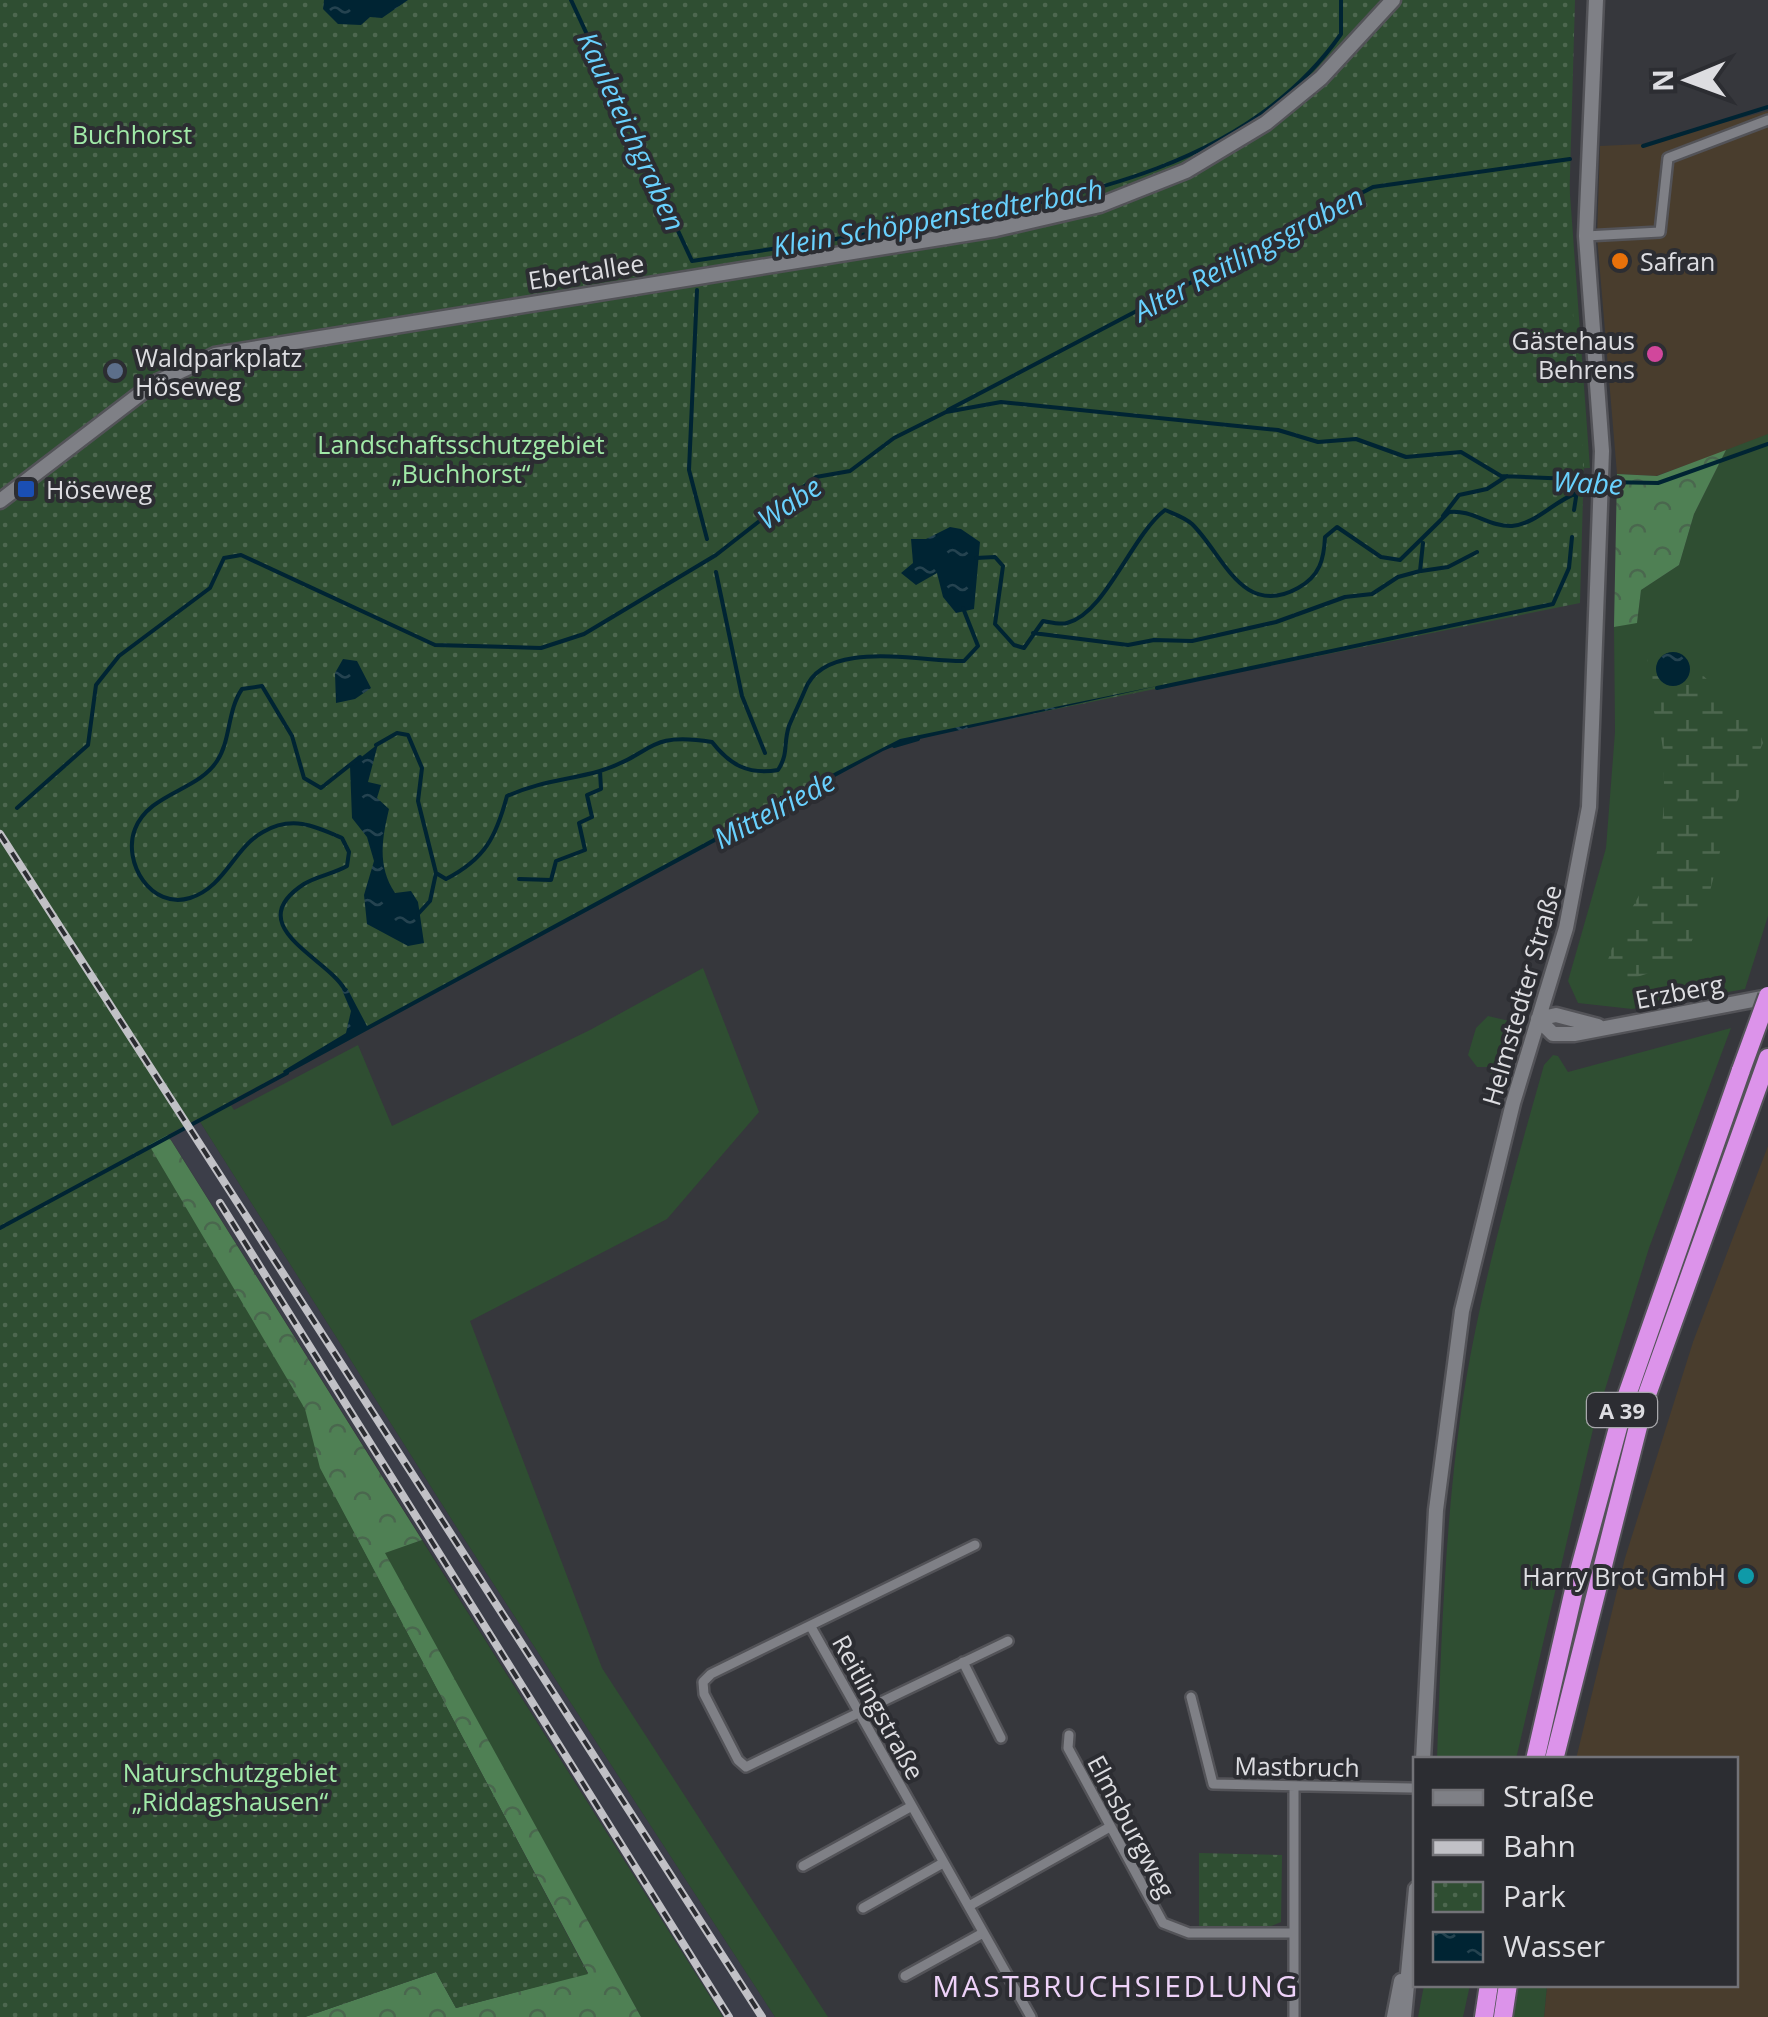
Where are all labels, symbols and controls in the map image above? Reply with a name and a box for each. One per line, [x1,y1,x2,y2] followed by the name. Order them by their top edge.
[569,25,695,237] water label: Kauleteichgraben
[1638,30,1738,130] north arrow
[1643,69,1681,92] text: N
[72,117,192,151] park label: Buchhorst
[770,169,1106,265] water label: Klein Schöppenstedterbach
[1125,176,1370,331] water label: Alter Reitlingsgraben
[1640,244,1715,278] place label: Safran
[526,245,646,297] street label: Ebertallee
[1609,250,1631,272] marker: Safran
[1512,323,1635,386] place label: Gästehaus Behrens
[135,340,302,403] place label: Waldparkplatz Höseweg
[1644,343,1666,365] marker: Gästehaus Behrens
[104,360,126,382] marker: Waldparkplatz Höseweg
[317,427,605,490] park label: Landschaftsschutzgebiet „Buchhorst“
[1552,461,1624,503] water label: Wabe
[749,467,829,537] water label: Wabe
[46,472,153,506] place label: Höseweg
[15,478,37,500] marker: Höseweg
[707,761,841,857] water label: Mittelriede
[1473,881,1569,1109] street label: Helmstedter Straße
[1632,966,1726,1016] street label: Erzberg
[1587,1393,1657,1427] road number: A 39
[1522,1559,1726,1593] place label: Harry Brot GmbH
[1735,1565,1757,1587] marker: Harry Brot GmbH
[825,1628,933,1786] street label: Reitlingstraße
[1234,1748,1360,1784] street label: Mastbruch
[1080,1749,1184,1904] street label: Elmsburgweg
[123,1755,337,1818] park label: Naturschutzgebiet „Riddagshausen“
[1413,1757,1738,1987] legend
[1503,1775,1595,1816] text: Straße
[1503,1825,1576,1866] text: Bahn
[1503,1875,1566,1916] text: Park
[1503,1925,1605,1966] text: Wasser
[932,1965,1300,2006] district label: MASTBRUCHSIEDLUNG

